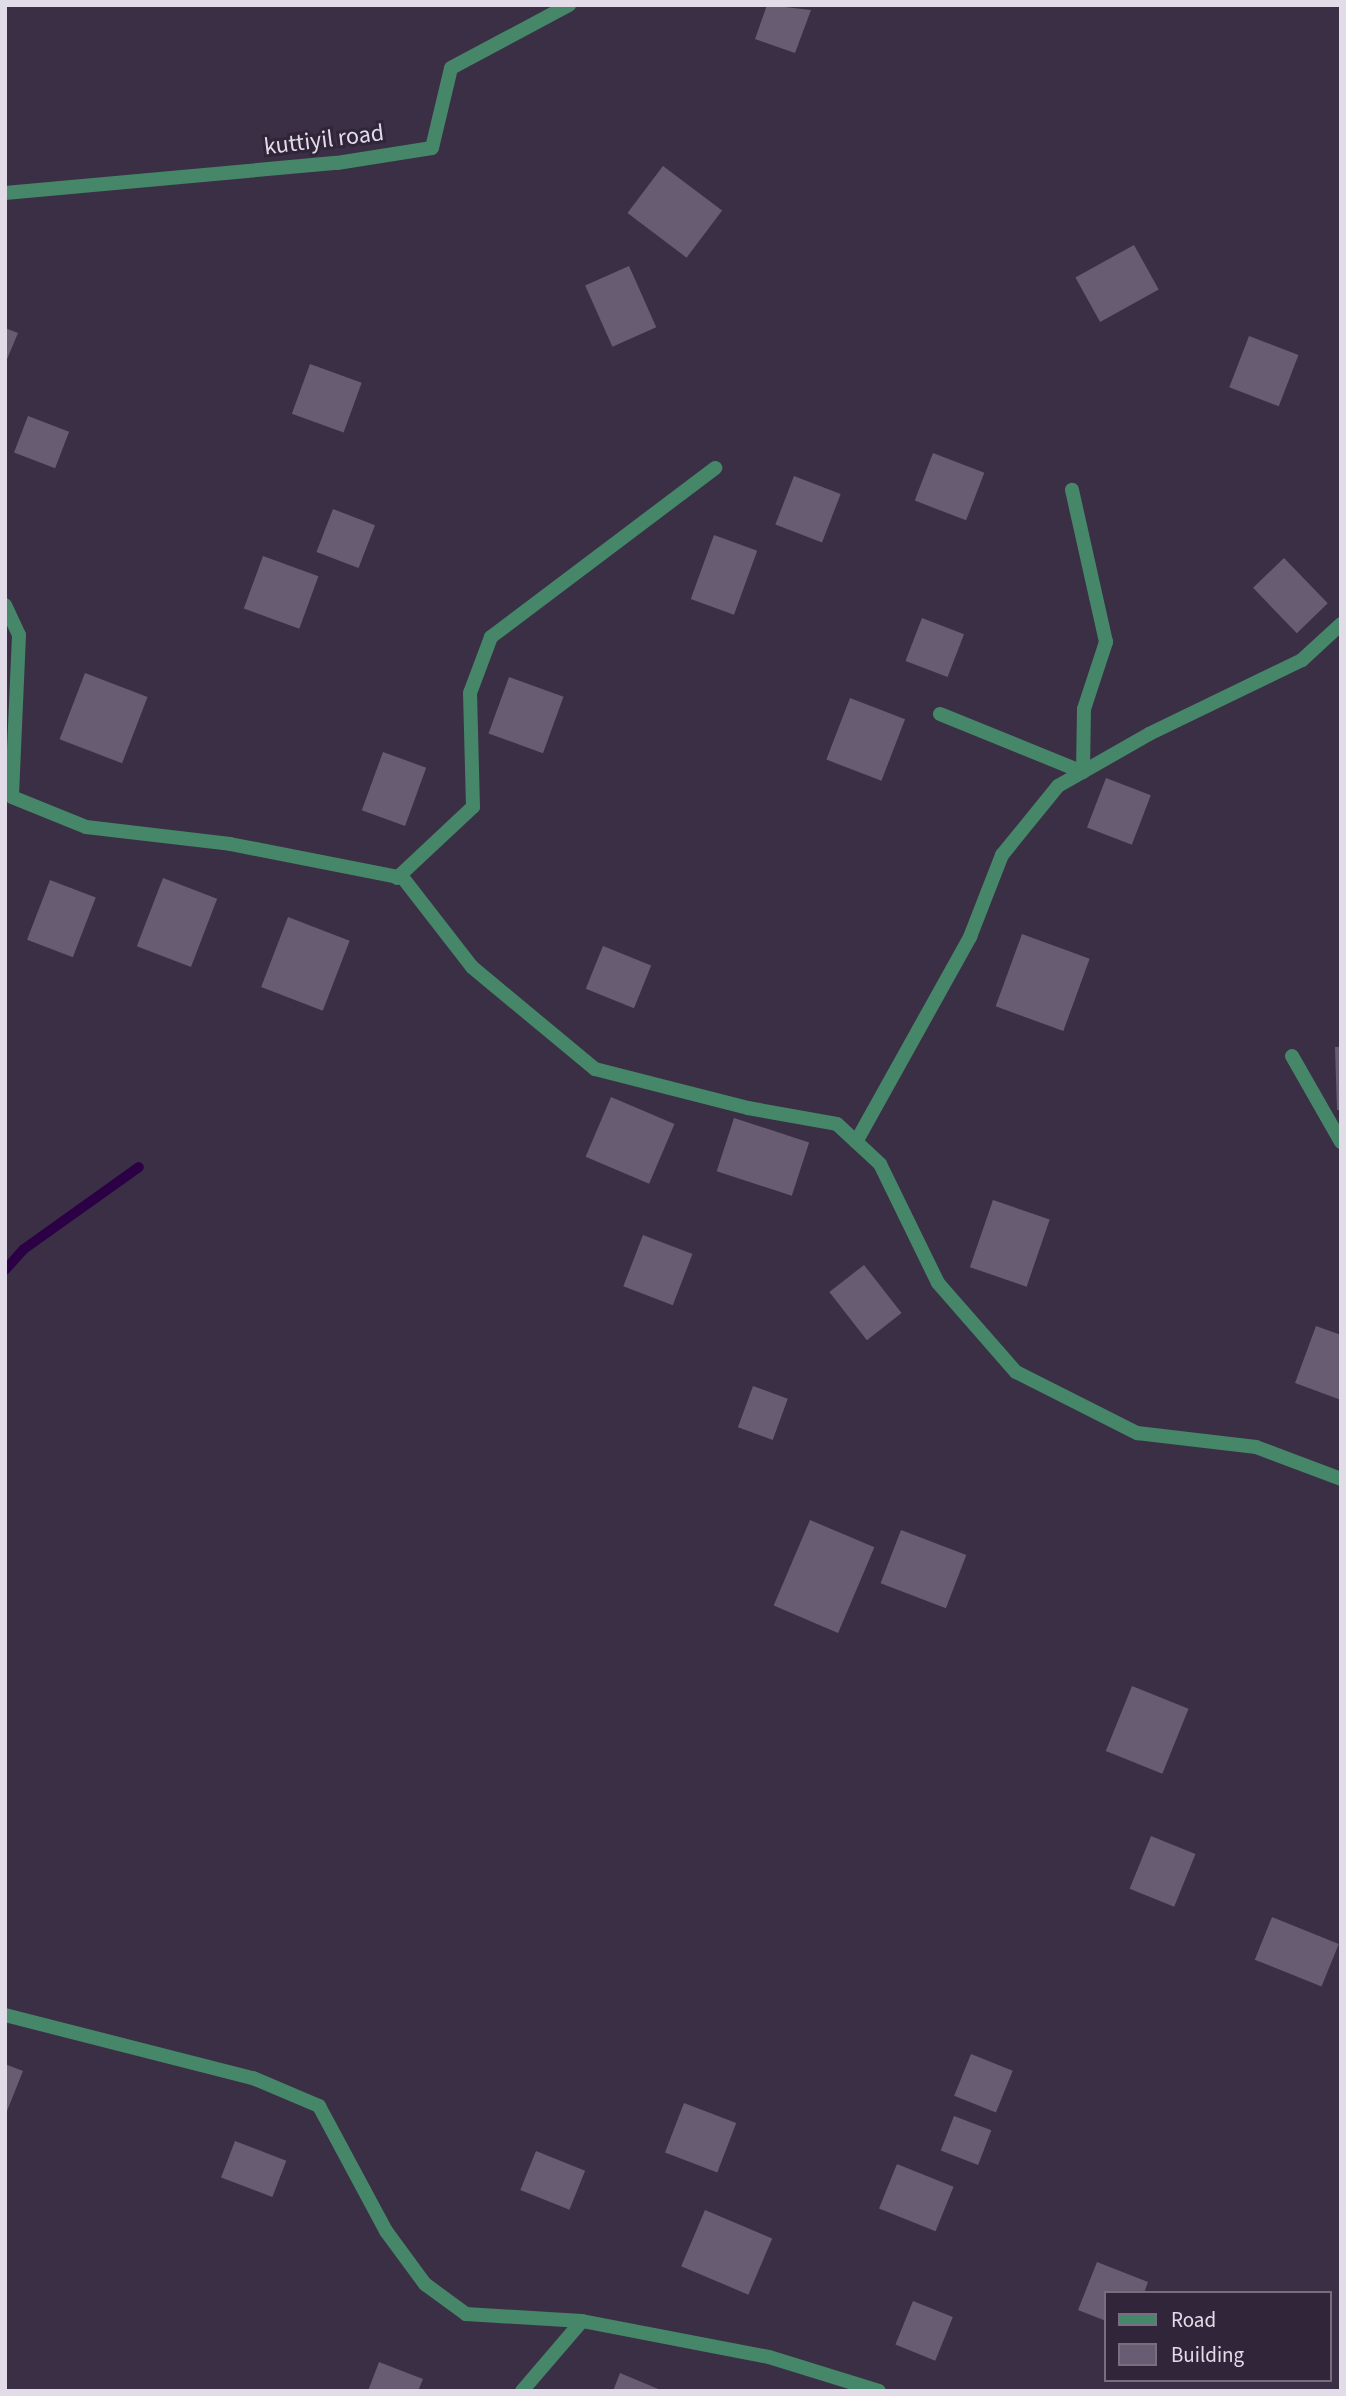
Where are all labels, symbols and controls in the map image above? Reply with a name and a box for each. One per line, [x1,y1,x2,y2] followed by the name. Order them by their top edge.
[262,118,386,162] street label: kuttiyil road
[1104,2291,1332,2382] legend
[1171,2305,1216,2335] text: Road
[1171,2340,1244,2370] text: Building

